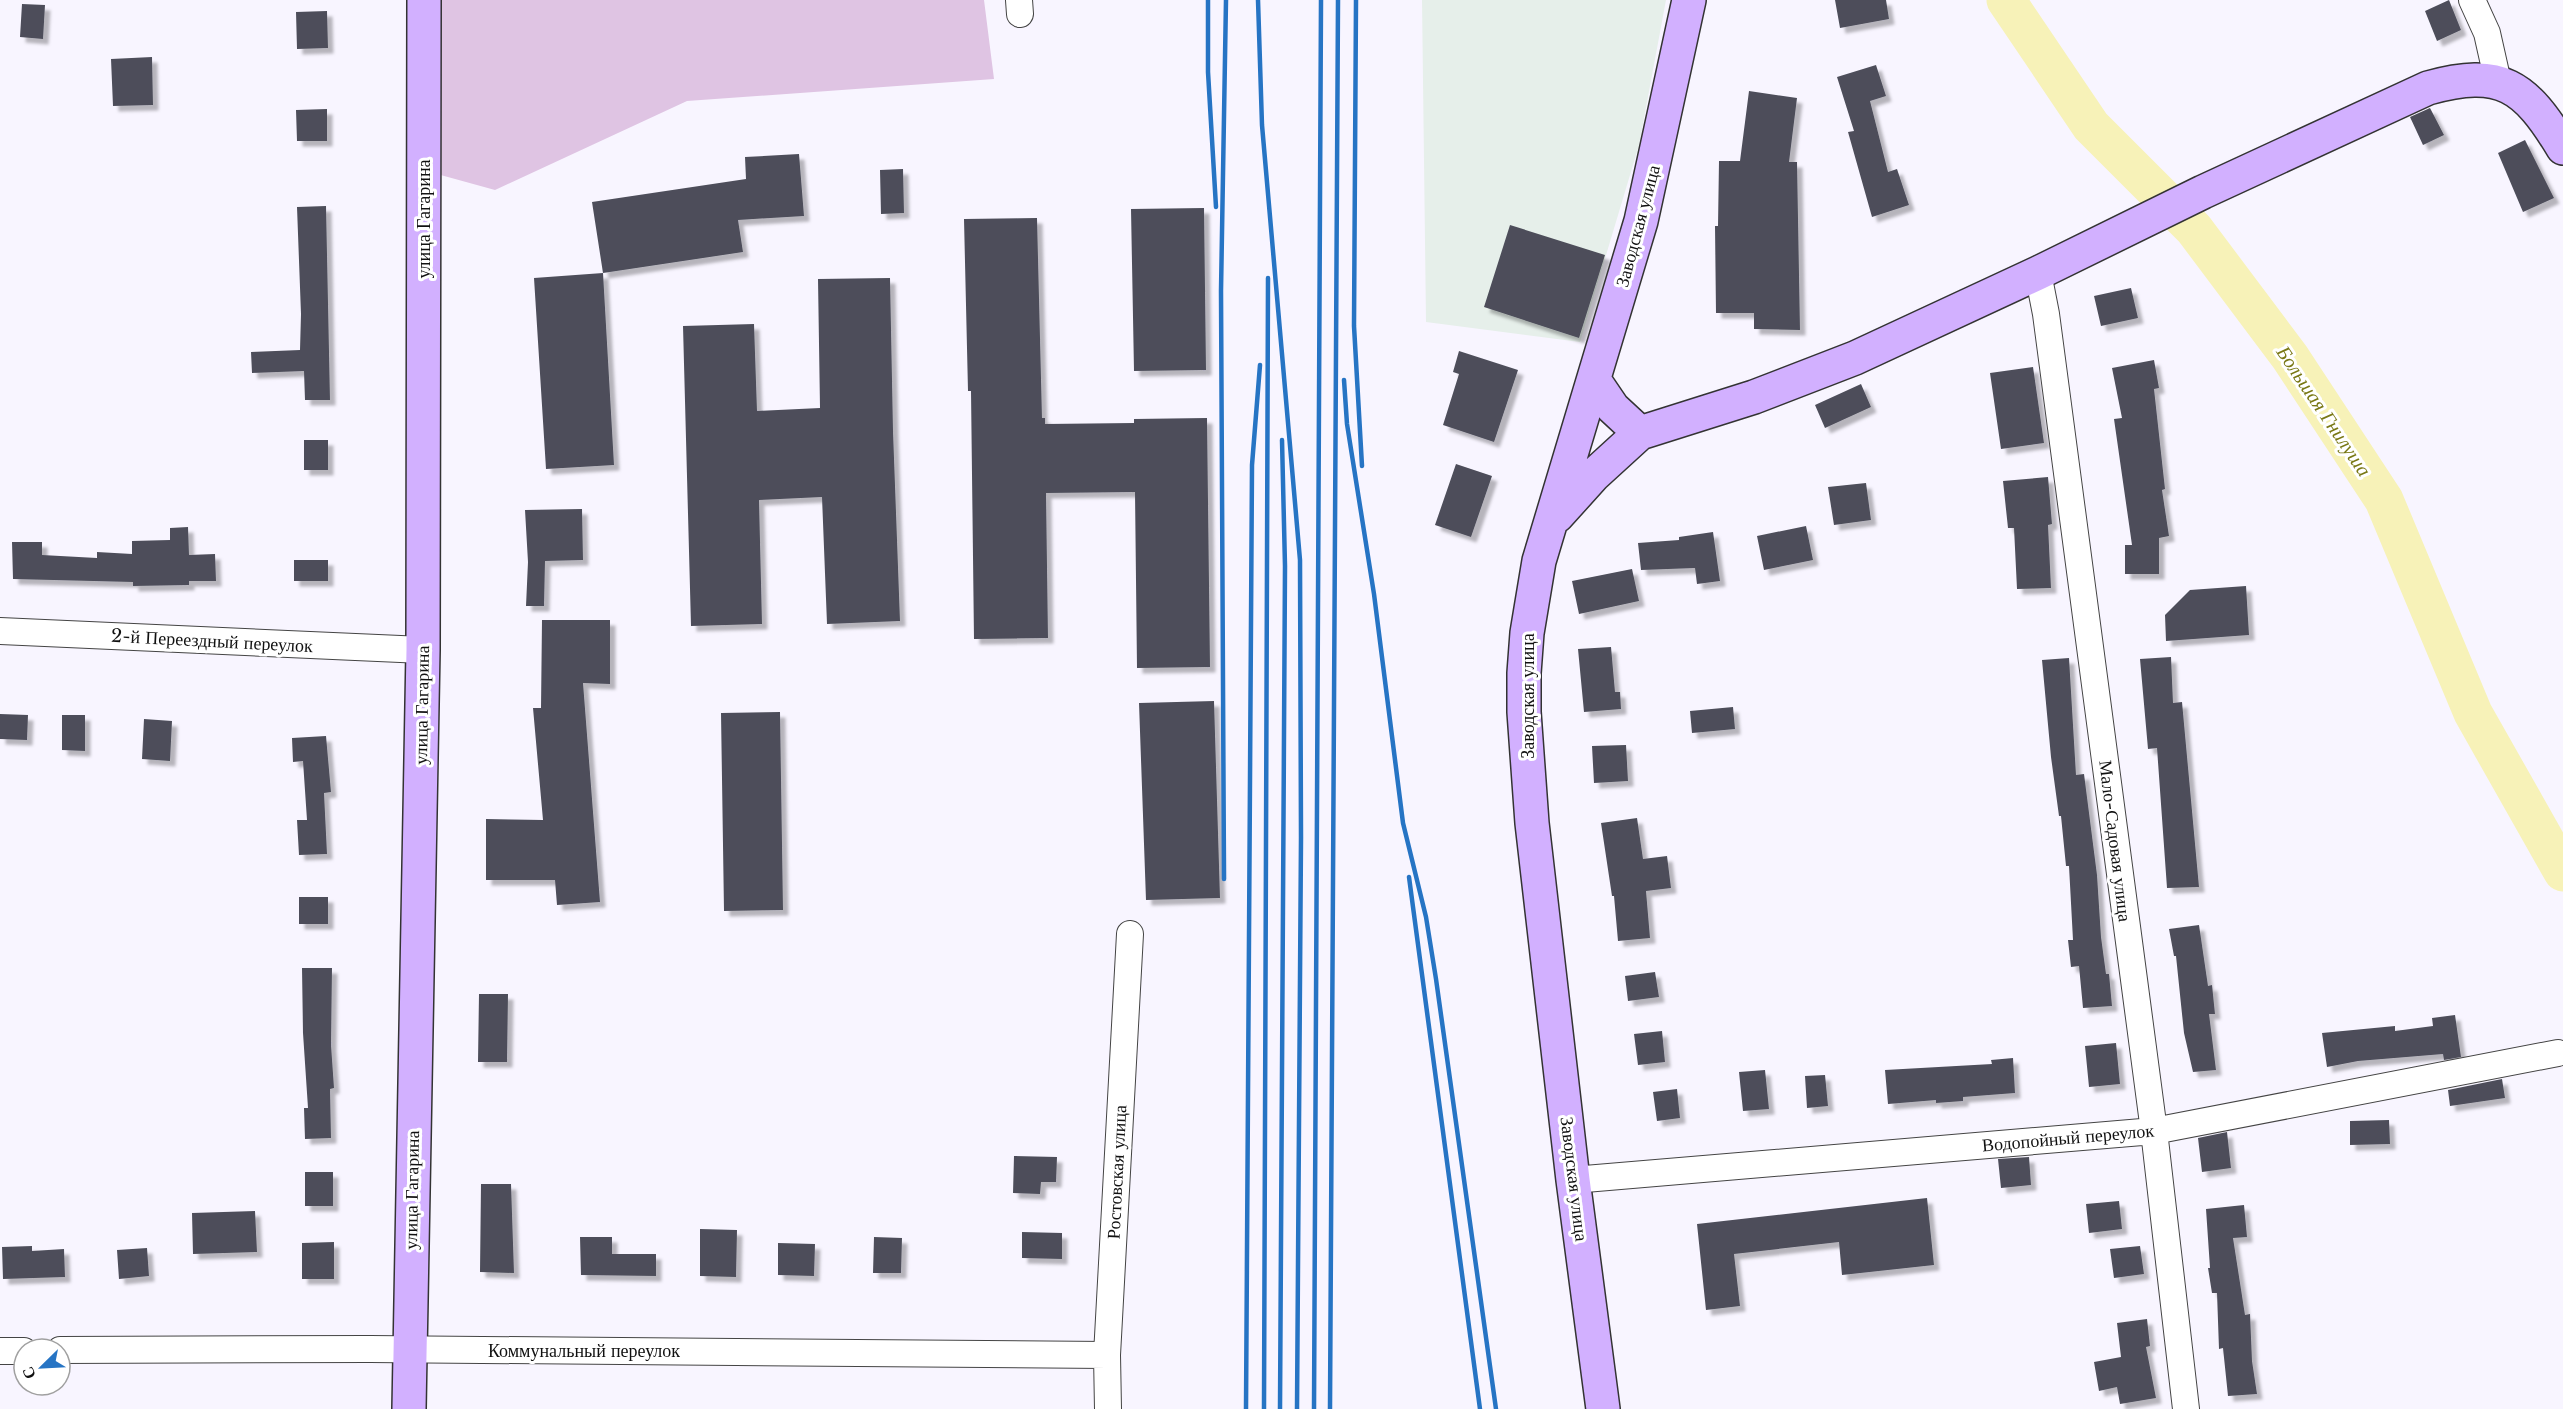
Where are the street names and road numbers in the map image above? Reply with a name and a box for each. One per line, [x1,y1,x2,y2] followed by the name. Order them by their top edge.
[413,159,435,279] street label: улица Гагарина
[1611,163,1665,289] street label: Заводская улица
[111,625,314,657] street label: 2-й Переездный переулок
[1517,633,1539,759] street label: Заводская улица
[410,645,434,765] street label: улица Гагарина
[2094,759,2136,923] street label: Мало-Садовая улица
[1102,1104,1132,1240] street label: Ростовская улица
[1555,1115,1593,1243] street label: Заводская улица
[1981,1120,2155,1156] street label: Водопойный переулок
[400,1130,424,1250] street label: улица Гагарина
[488,1340,680,1362] street label: Коммунальный переулок

